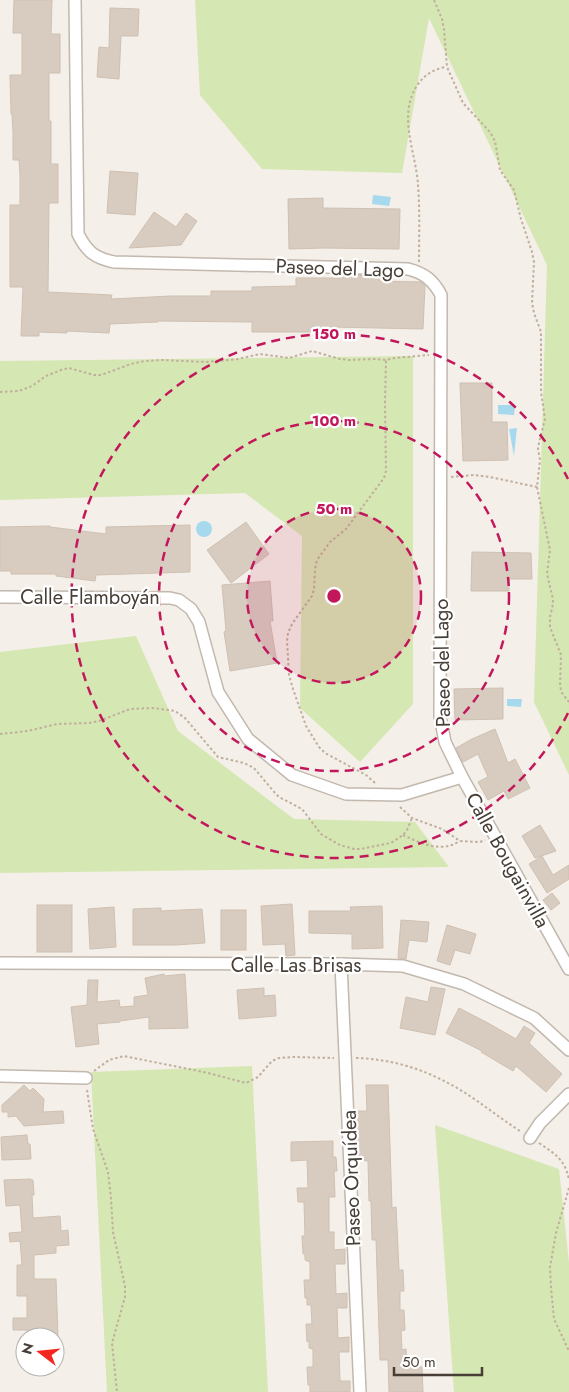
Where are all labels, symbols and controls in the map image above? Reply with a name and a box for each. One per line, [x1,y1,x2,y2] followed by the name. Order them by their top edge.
[275,252,405,285] street label: Paseo del Lago
[312,323,356,345] text: 150 m
[312,410,356,432] text: 100 m
[316,498,352,520] text: 50 m
[20,583,160,612] street label: Calle Flamboyán
[325,587,343,605] centre of rings
[427,598,458,727] street label: Paseo del Lago
[458,787,557,933] street label: Calle Bougainvilla
[231,951,361,980] street label: Calle Las Brisas
[335,1109,368,1246] street label: Paseo Orquídea
[15,1327,65,1377] north arrow
[16,1340,39,1357] text: N
[394,1344,482,1376] scale bar
[402,1351,436,1373] text: 50 m

